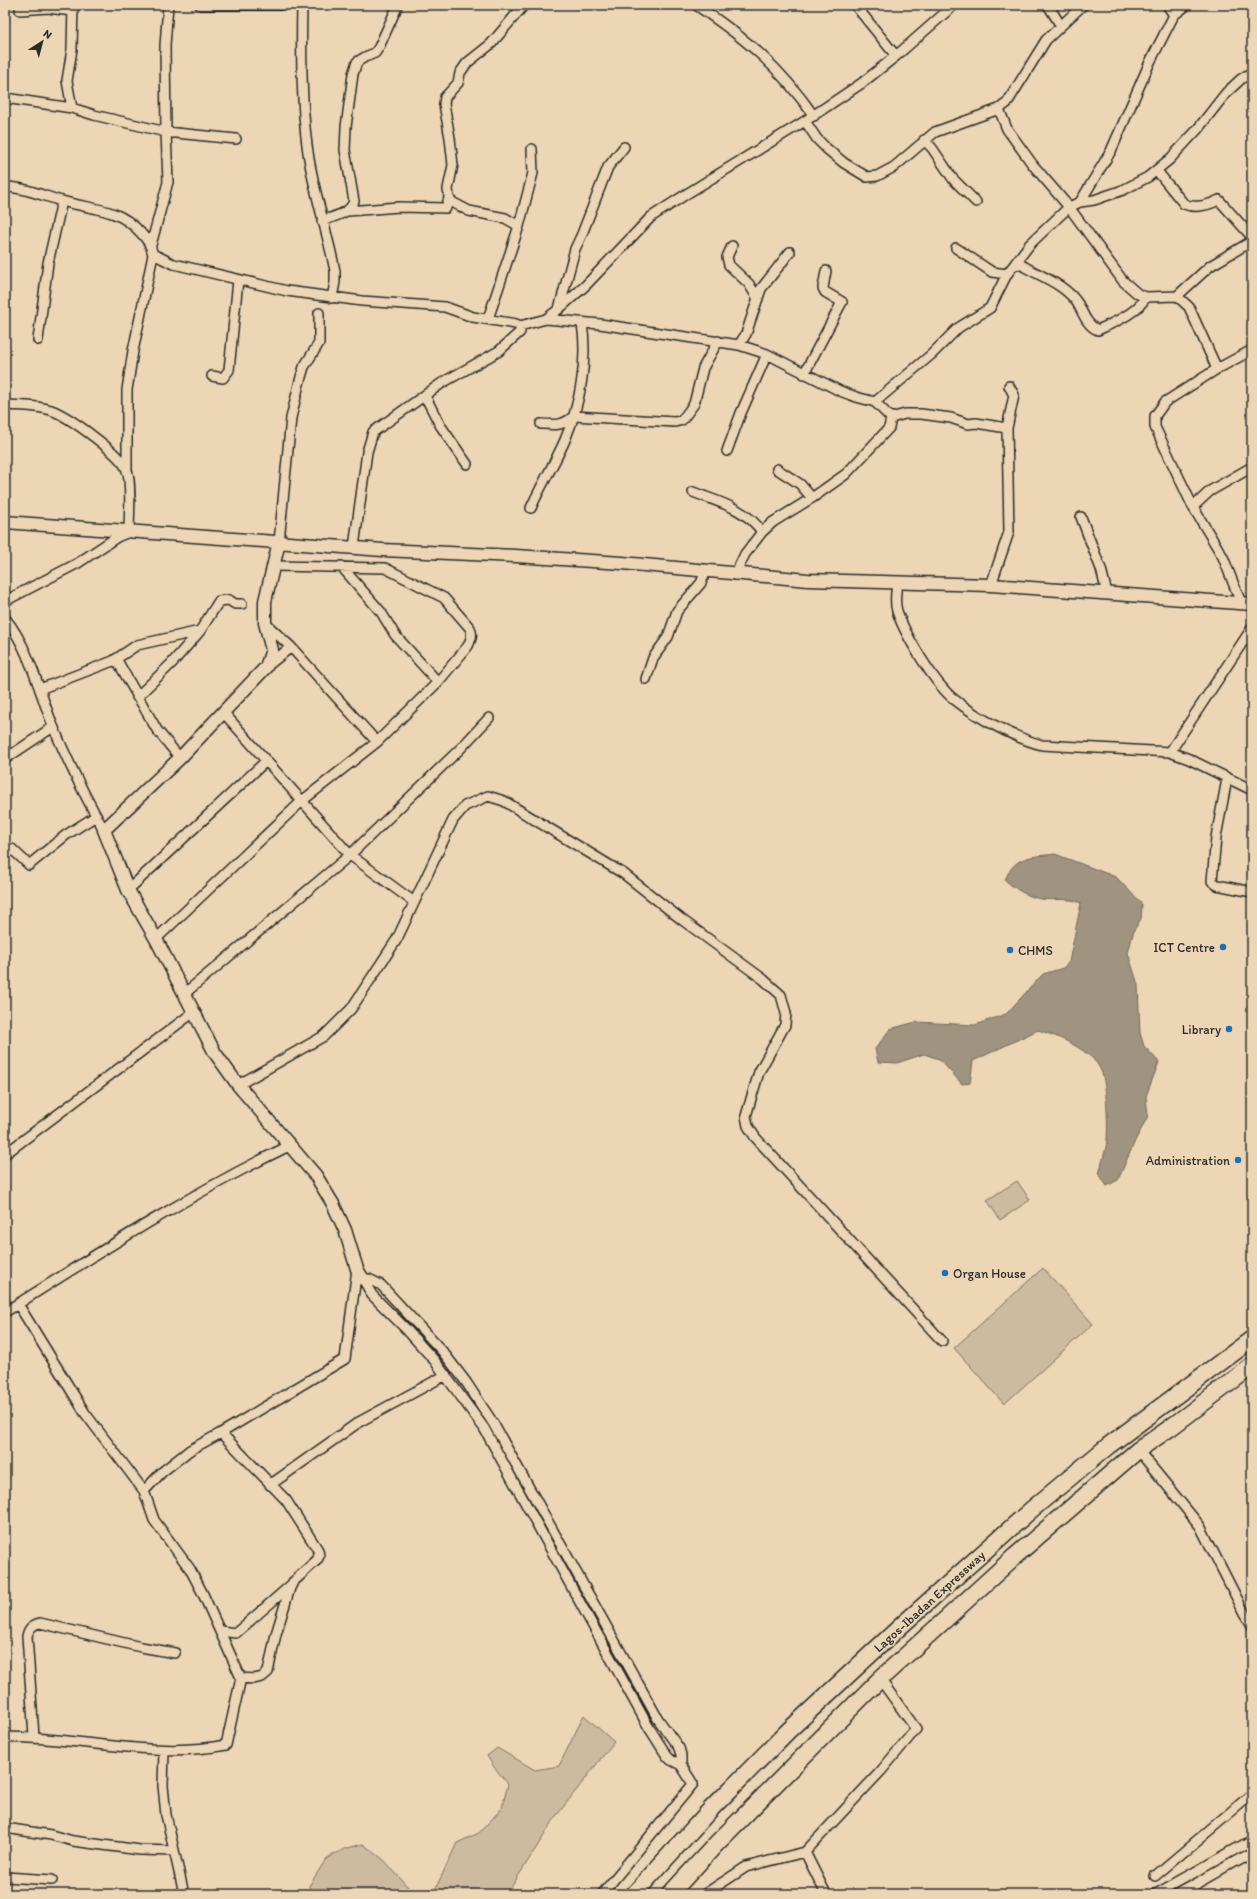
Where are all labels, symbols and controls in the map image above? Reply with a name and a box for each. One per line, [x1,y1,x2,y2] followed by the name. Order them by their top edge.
[22,22,62,62] north arrow
[41,27,54,42] text: N
[1153,940,1215,955] place label: ICT Centre
[1218,942,1228,952] marker: ICT Centre
[1018,943,1053,958] place label: CHMS
[1005,945,1015,955] marker: CHMS
[1182,1022,1221,1037] place label: Library
[1224,1024,1234,1034] marker: Library
[1146,1153,1230,1168] place label: Administration
[1233,1155,1243,1165] marker: Administration
[953,1266,1026,1281] place label: Organ House
[940,1268,950,1278] marker: Organ House
[871,1547,988,1655] street label: Lagos-Ibadan Expressway

